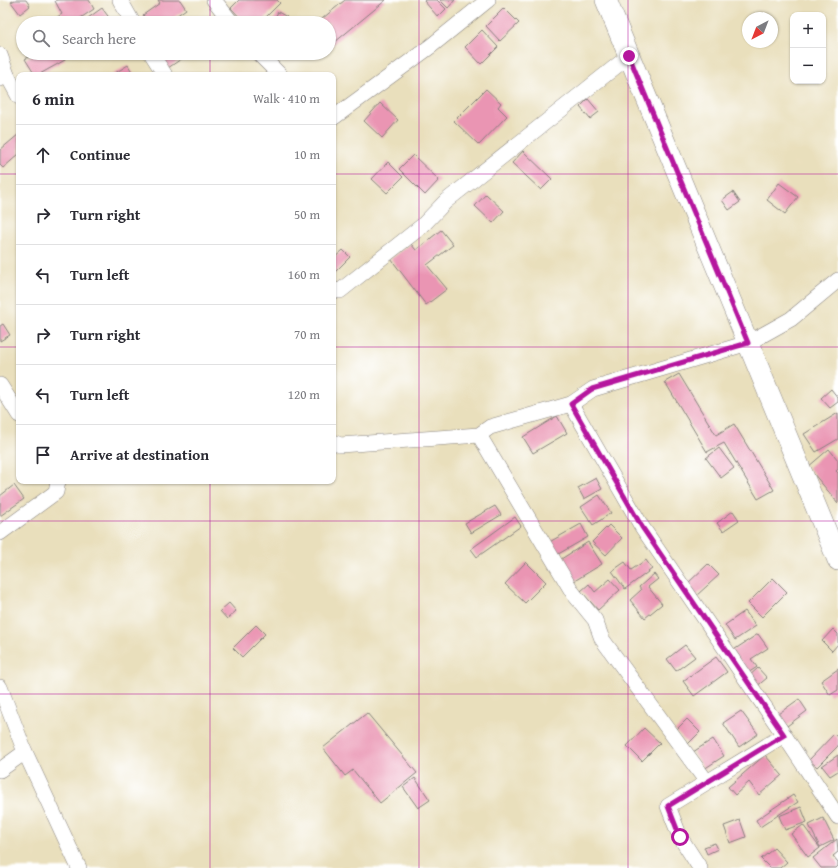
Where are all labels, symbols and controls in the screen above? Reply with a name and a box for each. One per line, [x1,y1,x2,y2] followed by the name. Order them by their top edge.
[742,12,778,48] north arrow
[790,12,826,84] map controls
[790,12,826,48] button: +
[16,16,336,60] search box
[30,27,52,49] icon: search
[62,28,136,49] text: Search here
[620,47,638,65] route end
[790,48,826,84] button: −
[32,86,74,111] text: 6 min
[253,89,320,108] text: Walk · 410 m
[32,144,54,166] icon: ahead
[70,144,131,165] text: Continue
[294,145,320,164] text: 10 m
[32,204,54,226] icon: right
[70,204,141,225] text: Turn right
[294,205,320,224] text: 50 m
[32,264,54,286] icon: left
[70,264,129,285] text: Turn left
[288,265,320,284] text: 160 m
[32,324,54,346] icon: right
[70,324,141,345] text: Turn right
[294,325,320,344] text: 70 m
[32,384,54,406] icon: left
[70,384,129,405] text: Turn left
[288,385,320,404] text: 120 m
[32,444,54,466] icon: arrive
[70,444,209,465] text: Arrive at destination
[671,828,689,846] route start

